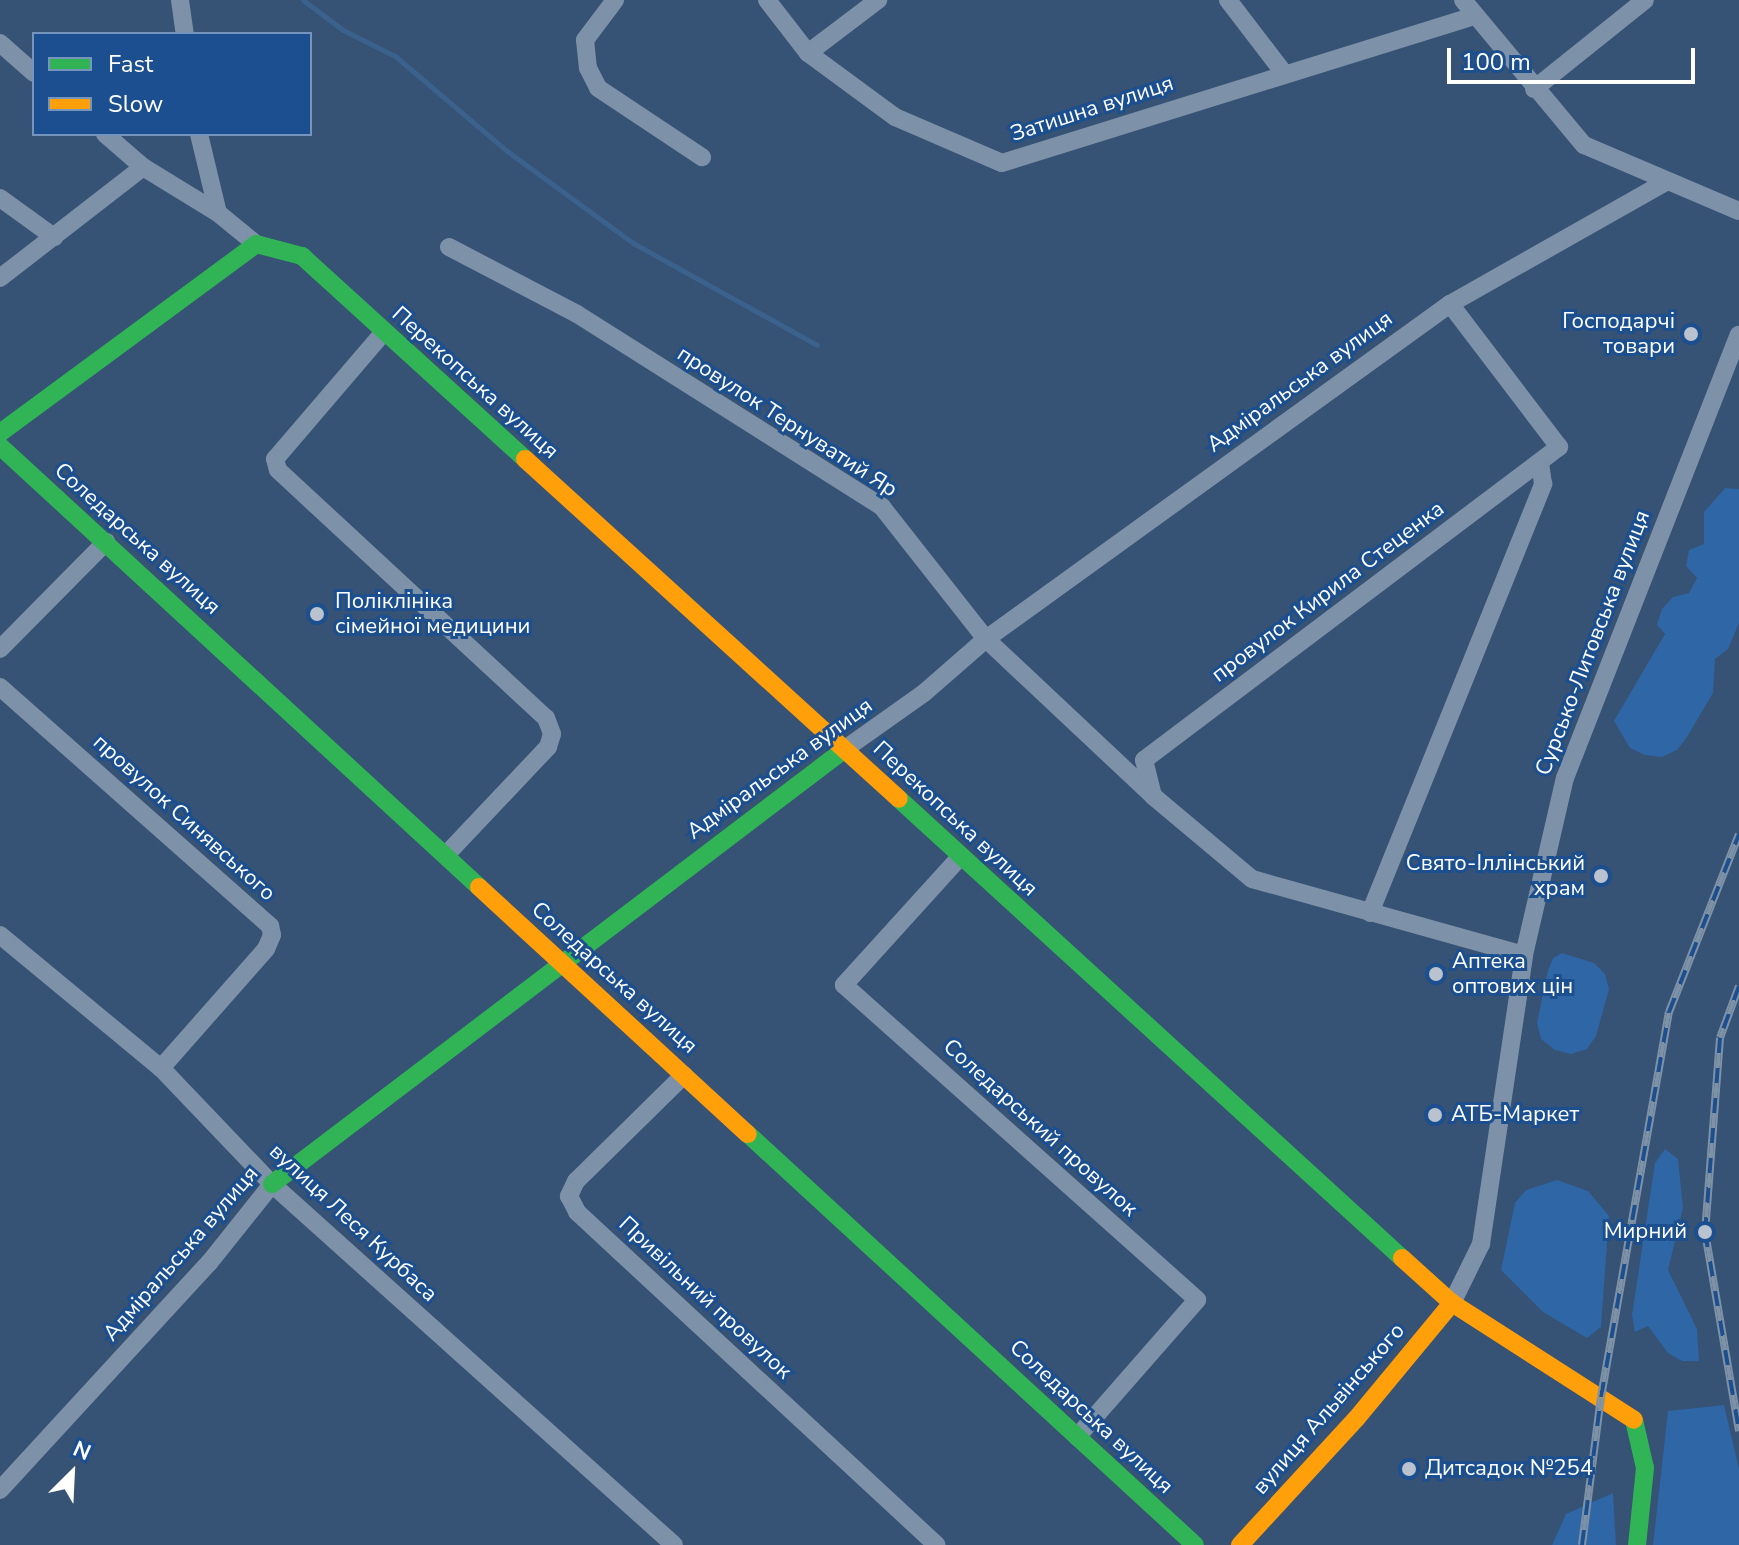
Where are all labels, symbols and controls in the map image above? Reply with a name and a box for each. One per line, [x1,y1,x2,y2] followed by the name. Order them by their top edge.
[32,32,312,136] legend
[1451,32,1699,82] scale bar
[1461,46,1531,78] text: 100 m
[108,48,153,80] text: Fast
[1007,70,1177,148] street label: Затишна вулиця
[108,88,163,120] text: Slow
[386,301,564,465] street label: Перекопська вулиця
[1202,306,1398,458] street label: Адміральська вулиця
[1562,308,1675,360] place label: Господарчі товари
[1682,325,1700,343] marker: Господарчі товари
[672,341,902,503] street label: провулок Тернуватий Яр
[49,458,225,620] street label: Соледарська вулиця
[1206,496,1450,688] street label: провулок Кирила Стеценка
[1530,507,1656,779] street label: Сурсько-Литовська вулиця
[335,588,530,640] place label: Поліклініка сімейної медицини
[306,603,328,625] marker: Поліклініка сімейної медицини
[682,693,878,845] street label: Адміральська вулиця
[87,729,281,907] street label: провулок Синявського
[867,736,1043,902] street label: Перекопська вулиця
[1406,850,1585,902] place label: Свято-Іллінський храм
[1592,867,1610,885] marker: Свято-Іллінський храм
[526,897,702,1059] street label: Соледарська вулиця
[1452,948,1573,1000] place label: Аптека оптових цін
[1427,965,1445,983] marker: Аптека оптових цін
[937,1034,1143,1222] street label: Соледарський провулок
[1451,1102,1579,1128] place label: АТБ-Маркет
[1426,1106,1444,1124] marker: АТБ-Маркет
[264,1138,442,1308] street label: вулиця Леся Курбаса
[98,1161,264,1347] street label: Адміральська вулиця
[613,1211,797,1385] street label: Привільний провулок
[1604,1219,1687,1245] place label: Мирний
[1694,1221,1716,1243] marker: Мирний
[1248,1318,1410,1500] street label: вулиця Альвінського
[1004,1334,1178,1500] street label: Соледарська вулиця
[32,1433,112,1513] north arrow
[68,1434,95,1468] text: N
[1425,1456,1593,1482] place label: Дитсадок №254
[1400,1460,1418,1478] marker: Дитсадок №254

